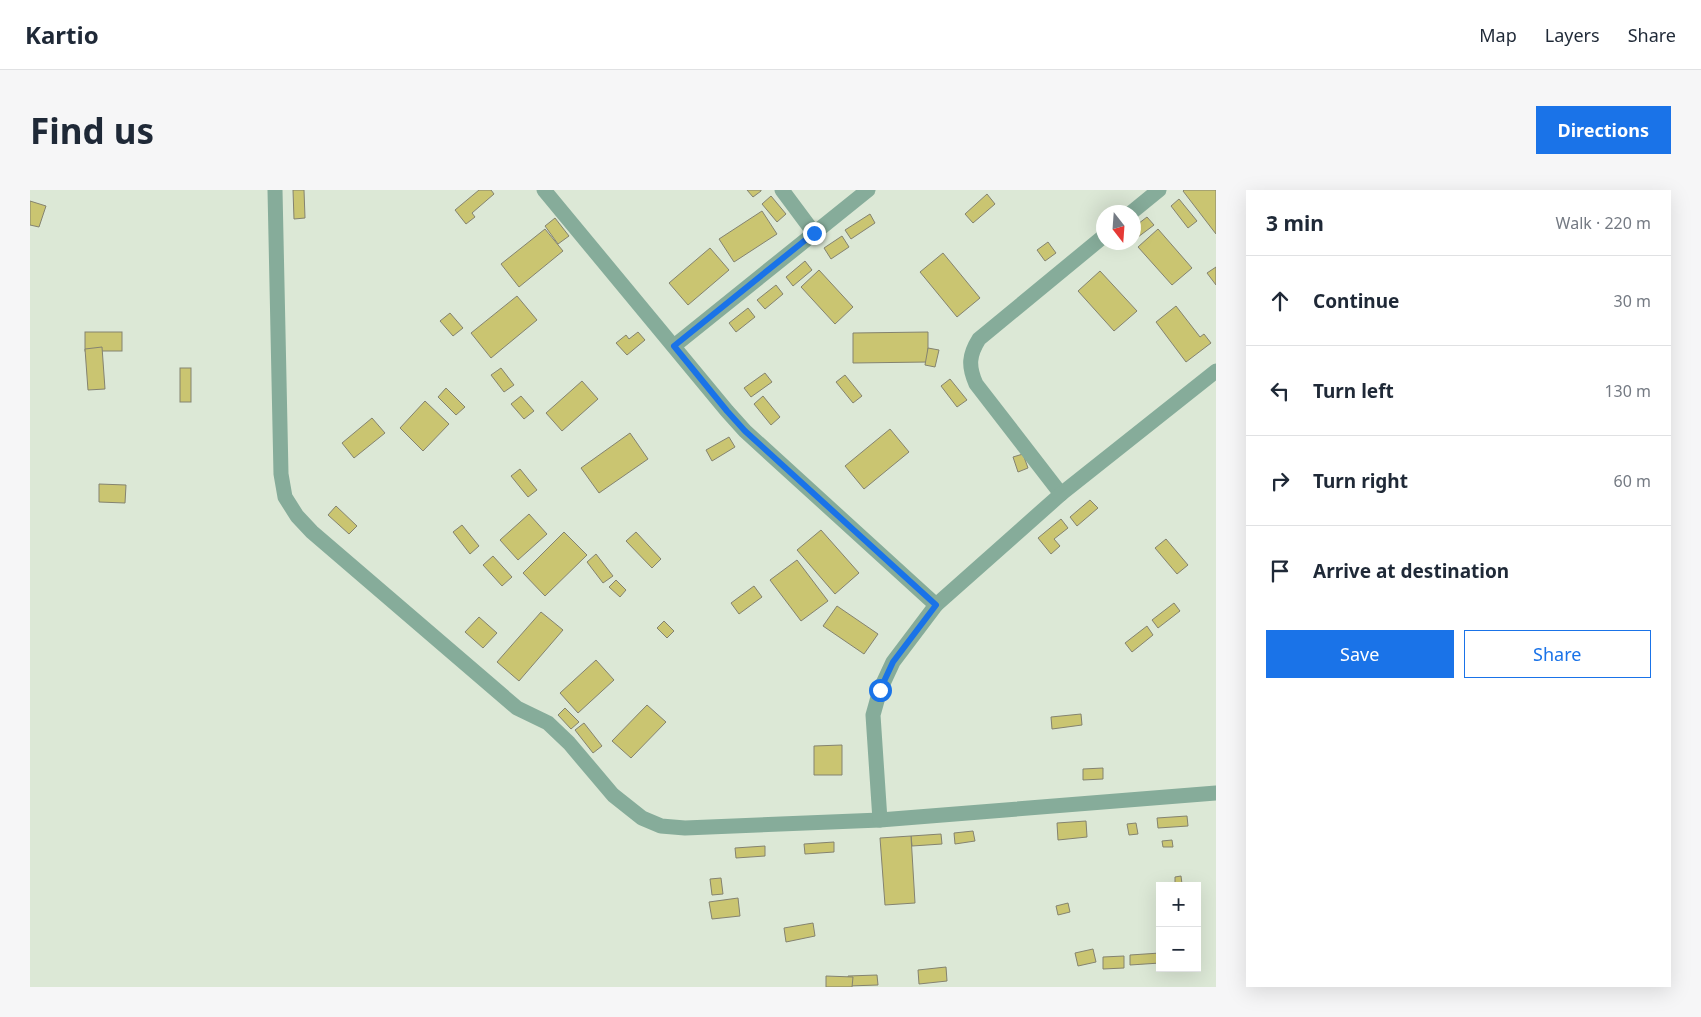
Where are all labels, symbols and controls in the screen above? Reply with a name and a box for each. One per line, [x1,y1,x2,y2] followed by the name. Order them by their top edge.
[25,18,99,51] text: Kartio
[1479,23,1517,47] text: Map
[1545,23,1600,47] text: Layers
[1628,23,1676,47] text: Share
[1536,106,1671,154] button: Directions
[30,107,154,154] text: Find us
[1096,205,1141,250] north arrow
[1266,209,1324,237] text: 3 min
[1556,212,1651,234] text: Walk · 220 m
[803,222,826,245] route end
[1266,287,1294,315] icon: ahead
[1313,288,1399,314] text: Continue
[1614,290,1651,312] text: 30 m
[1266,377,1294,405] icon: left
[1313,378,1394,404] text: Turn left
[1604,380,1651,402] text: 130 m
[1266,467,1294,495] icon: right
[1313,468,1408,494] text: Turn right
[1614,470,1651,492] text: 60 m
[1266,557,1294,585] icon: arrive
[1313,558,1509,584] text: Arrive at destination
[1266,630,1454,678] button: Save
[1464,630,1651,678] button: Share
[869,679,892,702] route start
[1156,882,1201,972] map controls
[1156,882,1201,927] button: +
[1156,927,1201,972] button: −

